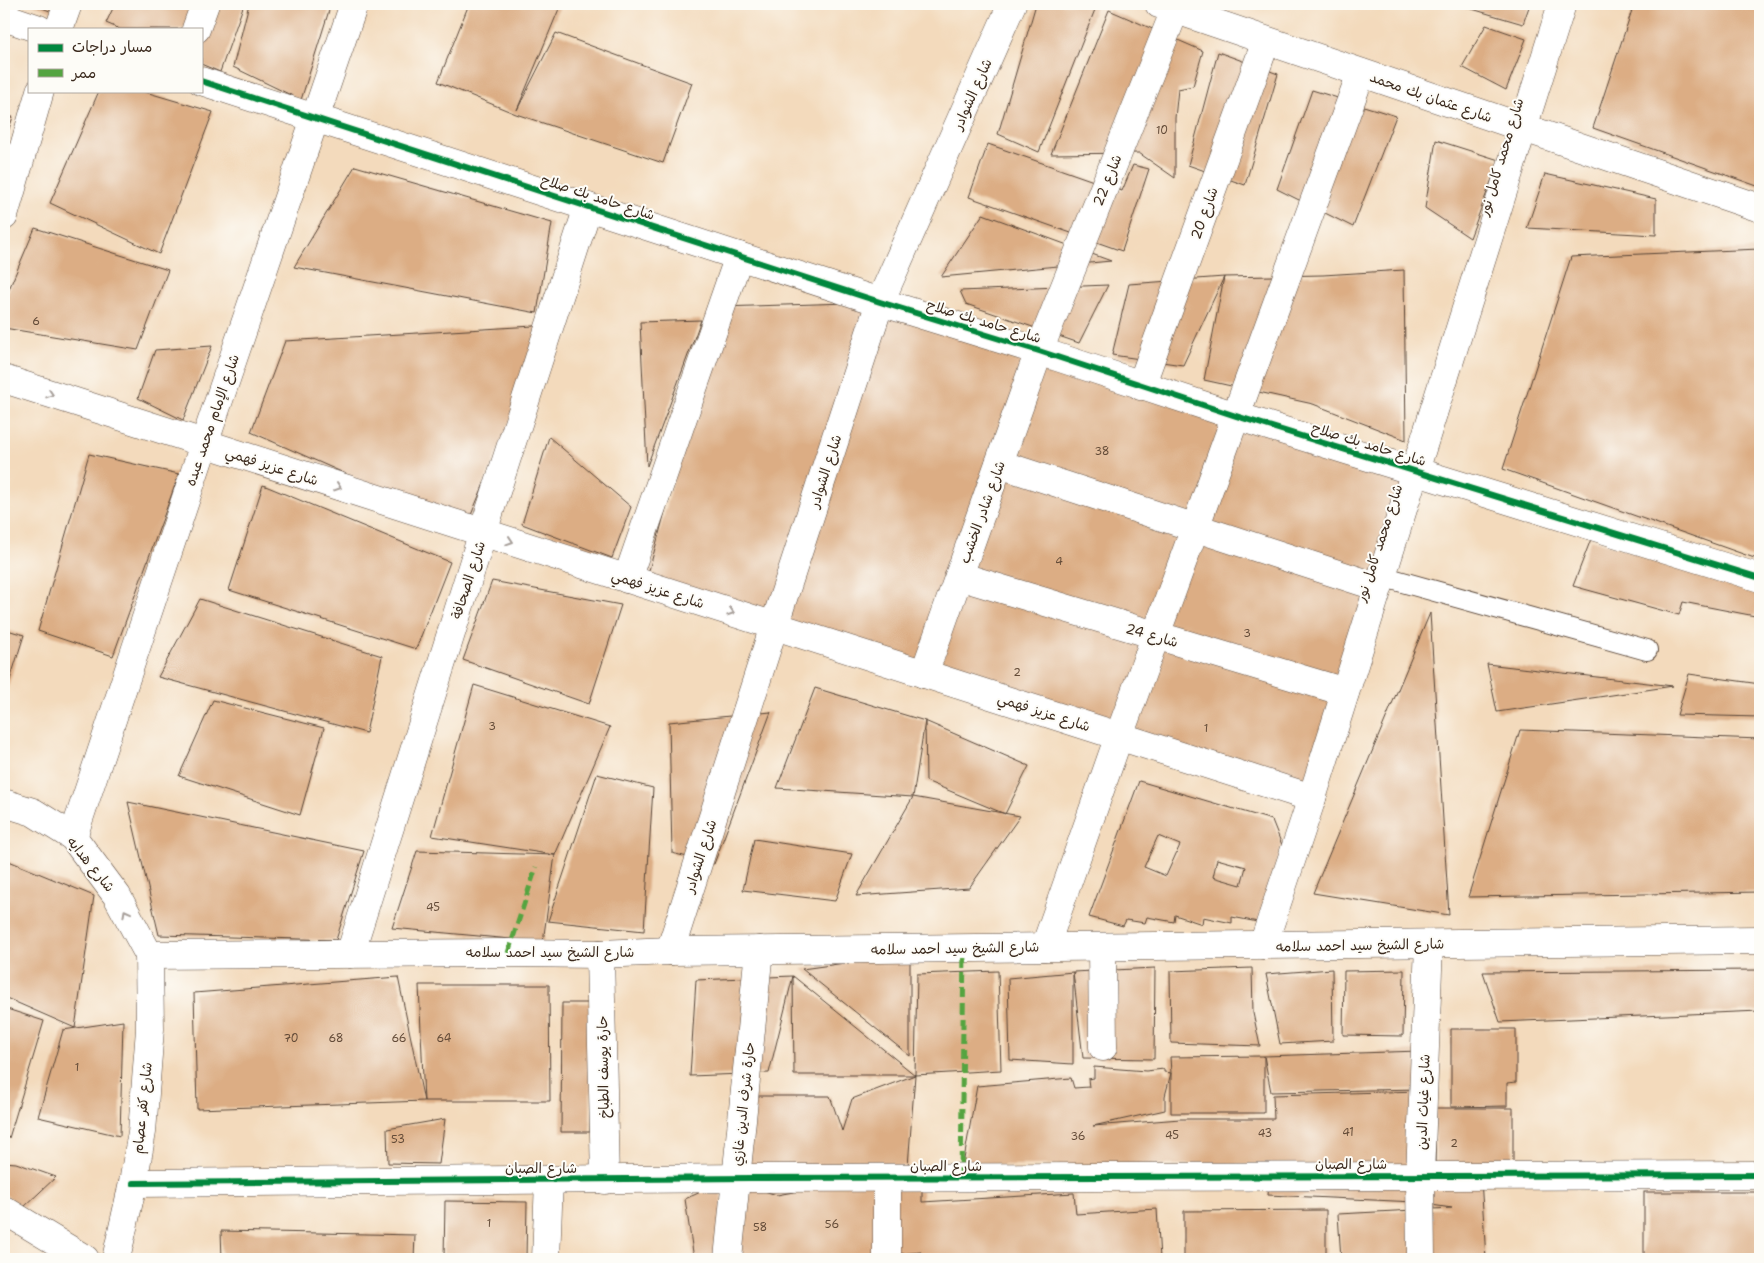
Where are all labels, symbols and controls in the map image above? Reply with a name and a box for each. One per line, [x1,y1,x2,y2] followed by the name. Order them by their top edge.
[28,28,202,92] legend
[72,37,152,57] text: مسار دراجات
[948,56,997,134] street label: شارع الشوادر
[70,63,96,83] text: ممر
[1367,68,1495,127] street label: شارع عثمان بك محمد
[1474,96,1528,220] street label: شارع محمد كامل نور
[1156,123,1168,138] house number: 10
[1089,152,1126,209] street label: شارع 22
[539,170,657,225] street label: شارع حامد بك صلاح
[1186,184,1223,242] street label: شارع 20
[924,295,1043,348] street label: شارع حامد بك صلاح
[32,314,40,329] house number: 6
[181,352,245,489] street label: شارع الإمام محمد عبده
[45,389,54,399] one-way arrow
[1309,418,1428,471] street label: شارع حامد بك صلاح
[804,432,846,511] street label: شارع الشوادر
[222,443,321,493] street label: شارع عزيز فهمي
[1094,444,1110,459] house number: 38
[955,458,1010,566] street label: شارع شادر الخشب
[334,481,342,491] one-way arrow
[1351,482,1407,605] street label: شارع محمد كامل نور
[505,535,513,545] one-way arrow
[447,539,490,622] street label: شارع الصحافة
[1055,554,1063,569] house number: 4
[608,566,707,616] street label: شارع عزيز فهمي
[727,606,735,616] one-way arrow
[1123,619,1180,652] street label: شارع 24
[1243,626,1251,641] house number: 3
[1013,665,1021,680] house number: 2
[994,689,1093,739] street label: شارع عزيز فهمي
[488,719,496,734] house number: 3
[1204,721,1208,736] house number: 1
[679,817,721,896] street label: شارع الشوادر
[62,833,119,896] street label: شارع هدايه
[426,900,440,915] house number: 45
[122,909,132,918] one-way arrow
[1276,935,1444,956] street label: شارع الشيخ سيد احمد سلامه
[871,938,1039,959] street label: شارع الشيخ سيد احمد سلامه
[466,943,634,962] street label: شارع الشيخ سيد احمد سلامه
[593,1015,614,1119] street label: حارة يوسف الطباخ
[283,1031,299,1046] house number: 70
[329,1031,343,1046] house number: 68
[391,1031,407,1046] house number: 66
[436,1031,452,1046] house number: 64
[728,1041,760,1167] street label: حارة شرف الدين غازي
[1412,1054,1435,1150] street label: شارع غياث الدين
[75,1060,79,1075] house number: 1
[128,1061,158,1155] street label: شارع كفر عصام
[1342,1125,1354,1140] house number: 41
[1258,1126,1272,1141] house number: 43
[1165,1128,1179,1143] house number: 45
[1070,1129,1086,1144] house number: 36
[391,1132,405,1147] house number: 53
[1450,1136,1458,1151] house number: 2
[1315,1155,1387,1174] street label: شارع الصبان
[910,1157,982,1176] street label: شارع الصبان
[505,1159,577,1178] street label: شارع الصبان
[487,1216,491,1231] house number: 1
[825,1217,839,1232] house number: 56
[753,1220,767,1235] house number: 58

